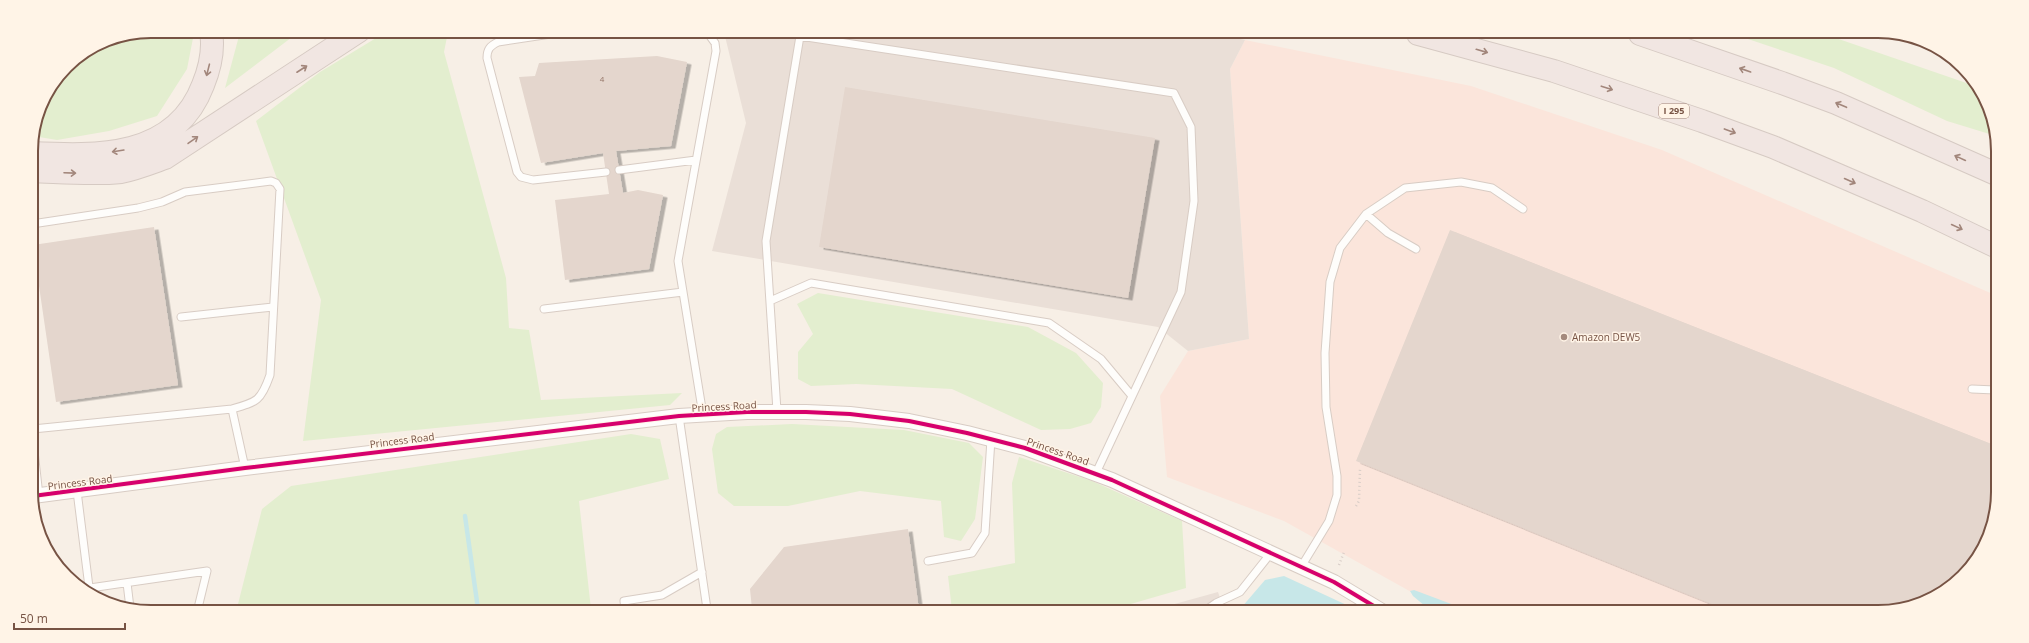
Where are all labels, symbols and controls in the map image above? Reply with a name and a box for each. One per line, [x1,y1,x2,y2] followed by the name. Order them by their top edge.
[1476,48,1489,55] one-way arrow
[204,63,212,76] one-way arrow
[296,65,307,73] one-way arrow
[1739,66,1752,73] one-way arrow
[600,73,605,84] house number: 4
[1601,85,1613,93] one-way arrow
[1836,101,1848,109] one-way arrow
[1659,104,1689,118] road number: I 295
[1723,128,1735,136] one-way arrow
[187,136,198,144] one-way arrow
[111,147,124,155] one-way arrow
[1954,154,1966,161] one-way arrow
[63,169,76,176] one-way arrow
[1843,178,1855,185] one-way arrow
[1951,224,1963,231] one-way arrow
[1572,330,1641,344] place label: Amazon DEW5
[1559,332,1569,342] marker: Amazon DEW5
[691,397,757,415] street label: Princess Road
[369,429,435,451] street label: Princess Road
[1025,434,1091,468] street label: Princess Road
[47,471,113,493] street label: Princess Road
[14,605,125,631] scale bar
[20,610,48,627] text: 50 m

